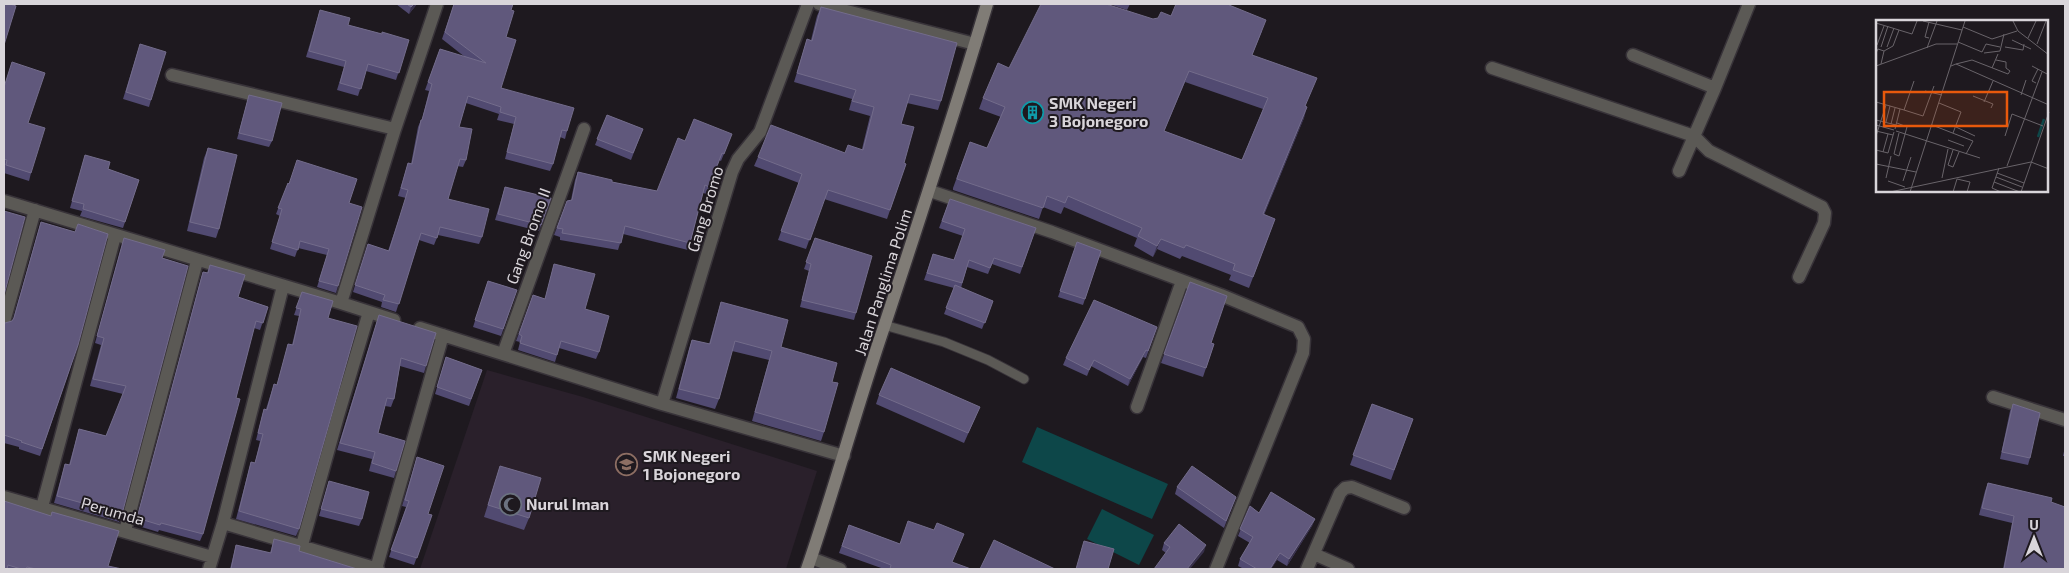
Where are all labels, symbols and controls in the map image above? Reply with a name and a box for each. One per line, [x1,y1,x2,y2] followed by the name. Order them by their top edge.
[1876,20,2049,192] inset map
[1049,93,1149,130] place label: SMK Negeri 3 Bojonegoro
[1021,100,1045,124] building icon: SMK Negeri 3 Bojonegoro
[682,164,727,254] street label: Gang Bromo
[501,185,554,286] street label: Gang Bromo II
[850,206,915,358] street label: Jalan Panglima Polim
[643,446,740,483] place label: SMK Negeri 1 Bojonegoro
[615,453,639,477] school or university icon: SMK Negeri 1 Bojonegoro
[79,492,147,529] street label: Perumda
[498,492,522,516] mosque icon: Nurul Iman
[526,494,609,513] place label: Nurul Iman
[2009,513,2059,563] north arrow
[2029,516,2039,533] text: U

